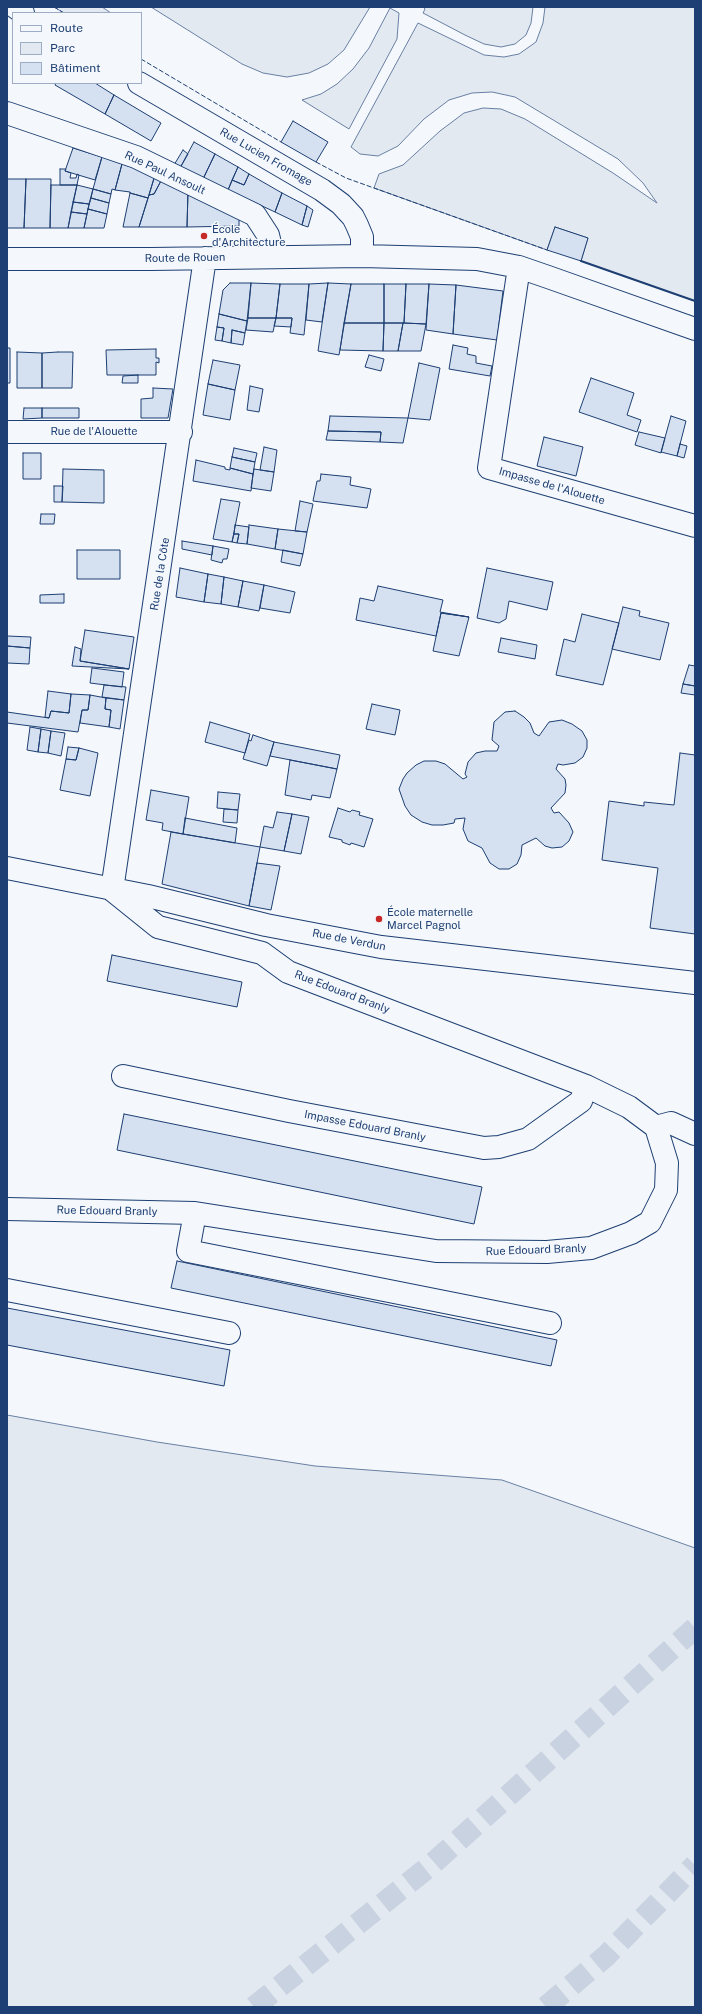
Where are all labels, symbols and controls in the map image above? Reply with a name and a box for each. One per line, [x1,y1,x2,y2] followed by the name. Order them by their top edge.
[12,12,142,84] legend
[50,21,83,35] text: Route
[50,41,75,55] text: Parc
[50,61,101,75] text: Bâtiment
[217,125,315,189] street label: Rue Lucien Fromage
[123,149,207,197] street label: Rue Paul Ansoult
[212,223,285,249] place label: École d'Architecture
[199,231,209,241] marker: École d'Architecture
[145,251,225,265] street label: Route de Rouen
[50,425,138,439] street label: Rue de l'Alouette
[497,465,607,507] street label: Impasse de l'Alouette
[148,536,172,612] street label: Rue de la Côte
[387,906,473,932] place label: École maternelle Marcel Pagnol
[374,914,384,924] marker: École maternelle Marcel Pagnol
[311,926,387,954] street label: Rue de Verdun
[293,968,391,1016] street label: Rue Edouard Branly
[303,1108,427,1144] street label: Impasse Edouard Branly
[56,1204,158,1218] street label: Rue Edouard Branly
[485,1242,587,1258] street label: Rue Edouard Branly

